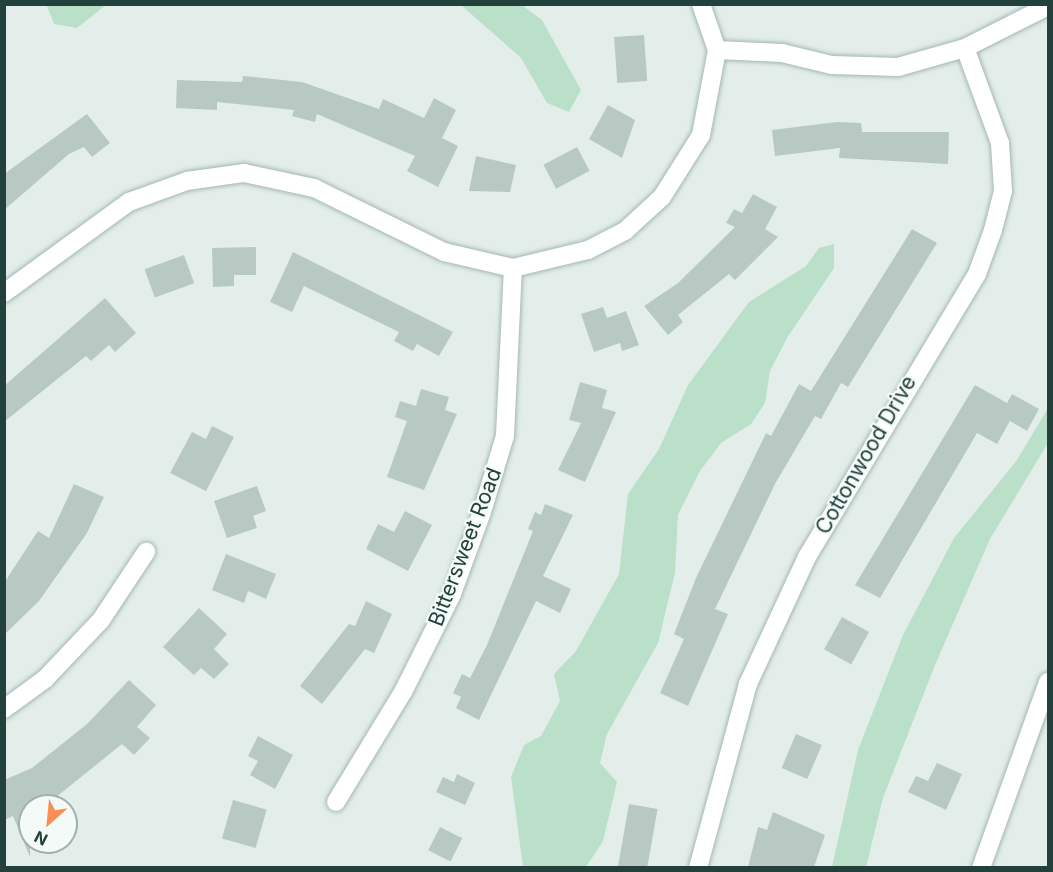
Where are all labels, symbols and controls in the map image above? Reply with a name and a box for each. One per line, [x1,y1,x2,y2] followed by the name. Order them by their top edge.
[810,371,922,539] street label: Cottonwood Drive
[423,464,507,630] street label: Bittersweet Road
[18,794,78,854] north arrow
[31,827,51,850] text: N

